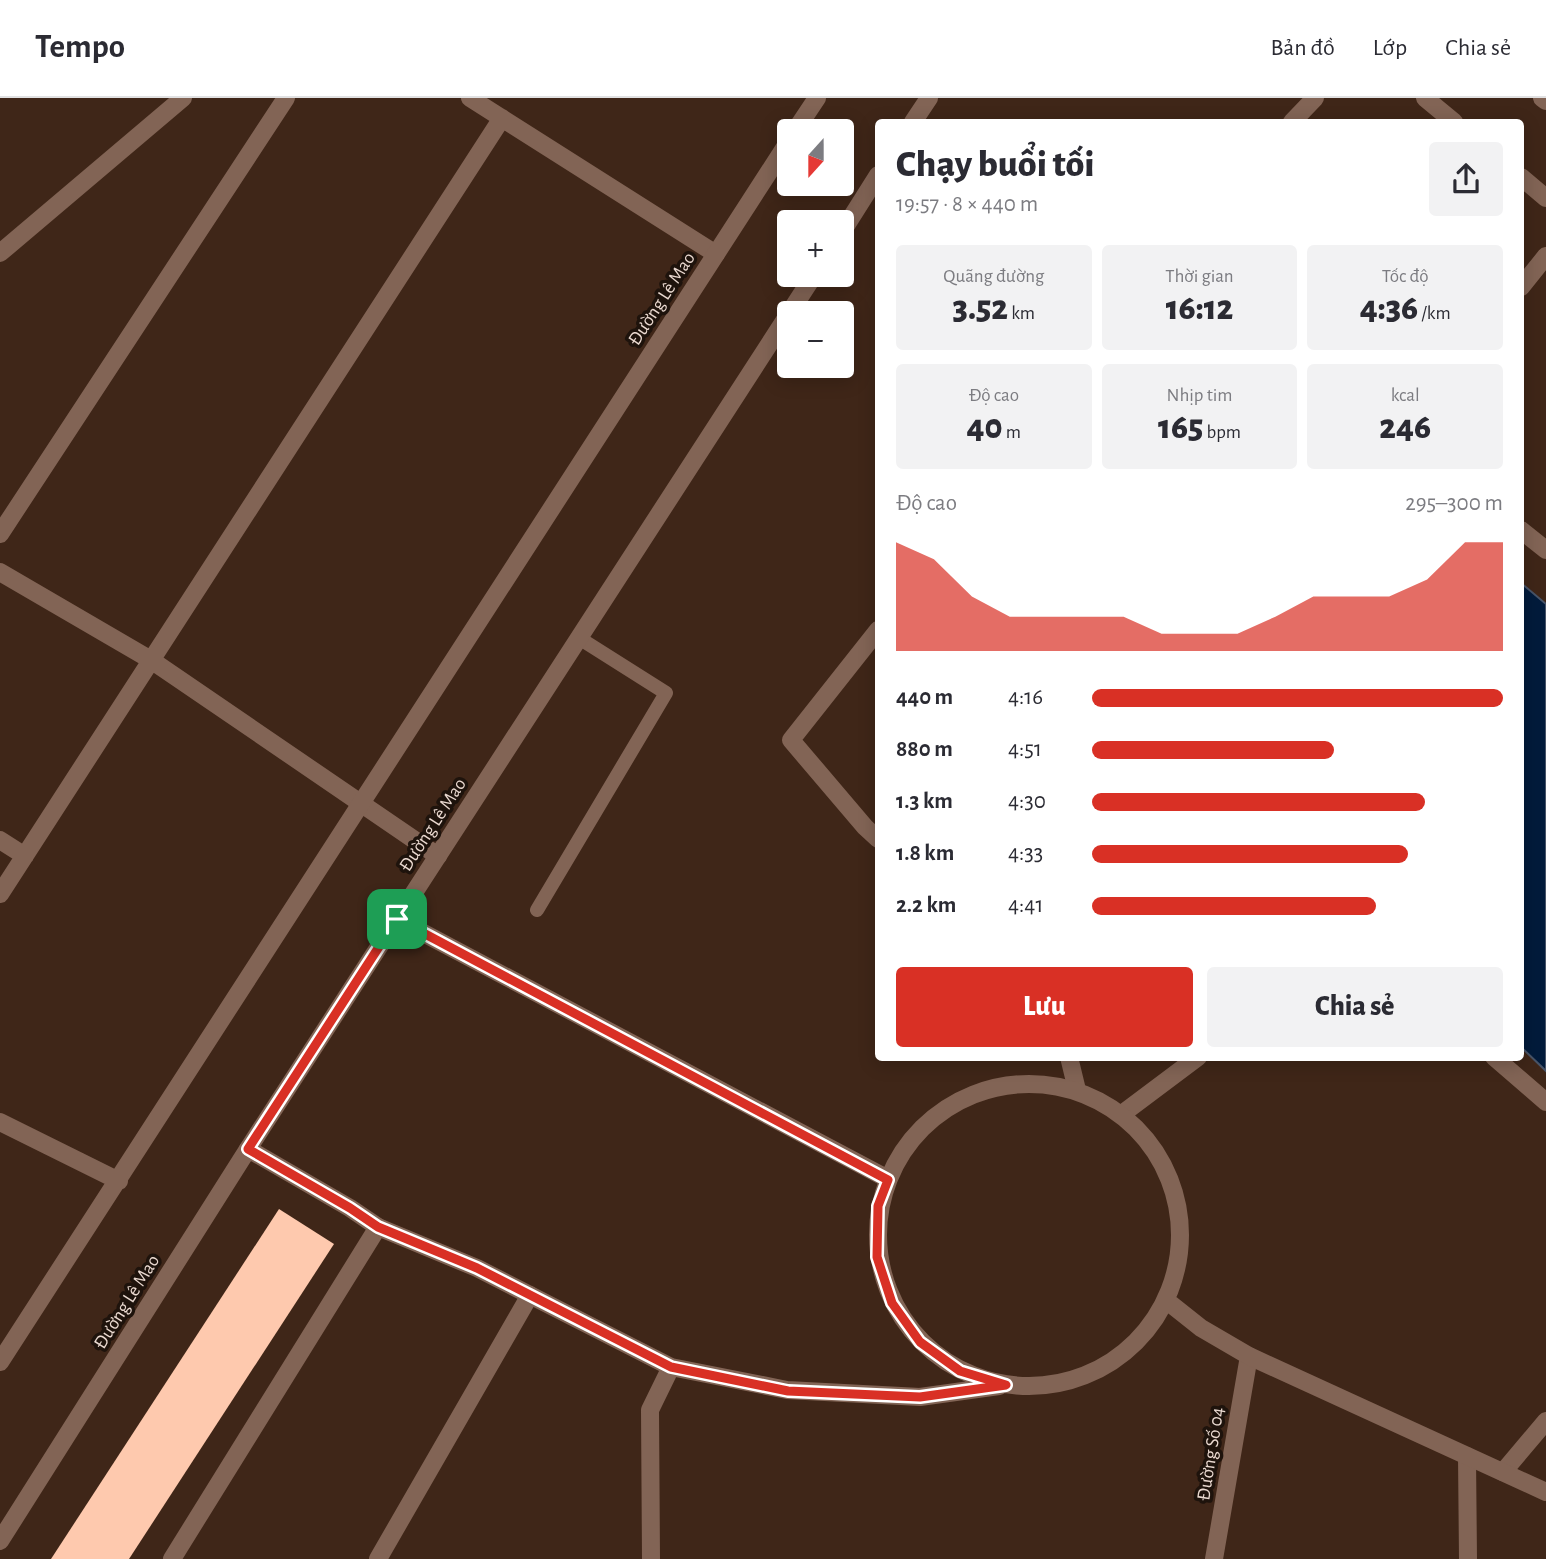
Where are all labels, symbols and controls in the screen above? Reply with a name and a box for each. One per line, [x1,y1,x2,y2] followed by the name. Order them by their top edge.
[35,31,125,64] text: Tempo
[1270,36,1335,60] text: Bản đồ
[1373,36,1407,60] text: Lớp
[1445,36,1511,60] text: Chia sẻ
[777,119,854,196] north arrow
[777,119,854,378] map controls
[1429,142,1503,216] button: share
[896,146,1095,184] text: Chạy buổi tối
[896,193,1038,216] text: 19:57 · 8 × 440 m
[777,210,854,287] button: +
[625,249,699,349] street label: Đường Lê Mao
[943,267,1044,286] text: Quãng đường
[1165,267,1234,286] text: Thời gian
[1382,267,1429,286] text: Tốc độ
[953,291,1008,326] text: 3.52
[1166,291,1233,326] text: 16:12
[1360,291,1418,326] text: 4:36
[777,301,854,378] button: −
[1008,304,1035,323] text: km
[1418,304,1451,323] text: /km
[969,386,1019,405] text: Độ cao
[1166,386,1233,405] text: Nhịp tim
[1391,386,1420,405] text: kcal
[967,410,1003,445] text: 40
[1158,410,1203,445] text: 165
[1379,410,1431,445] text: 246
[1003,423,1021,442] text: m
[1203,423,1241,442] text: bpm
[896,492,957,515] text: Độ cao
[1405,492,1503,515] text: 295–300 m
[896,686,953,709] text: 440 m
[1008,686,1043,709] text: 4:16
[896,738,953,761] text: 880 m
[1008,738,1042,761] text: 4:51
[396,775,470,875] street label: Đường Lê Mao
[896,790,953,813] text: 1.3 km
[1008,790,1046,813] text: 4:30
[896,842,954,865] text: 1.8 km
[1008,842,1043,865] text: 4:33
[367,889,427,949] pin
[896,894,956,917] text: 2.2 km
[1008,894,1043,917] text: 4:41
[378,900,416,938] icon: arrive
[896,967,1193,1047] button: Lưu
[1207,967,1503,1047] button: Chia sẻ
[91,1252,163,1352] street label: Đường Lê Mao
[1194,1406,1228,1502] street label: Đường Số 04

